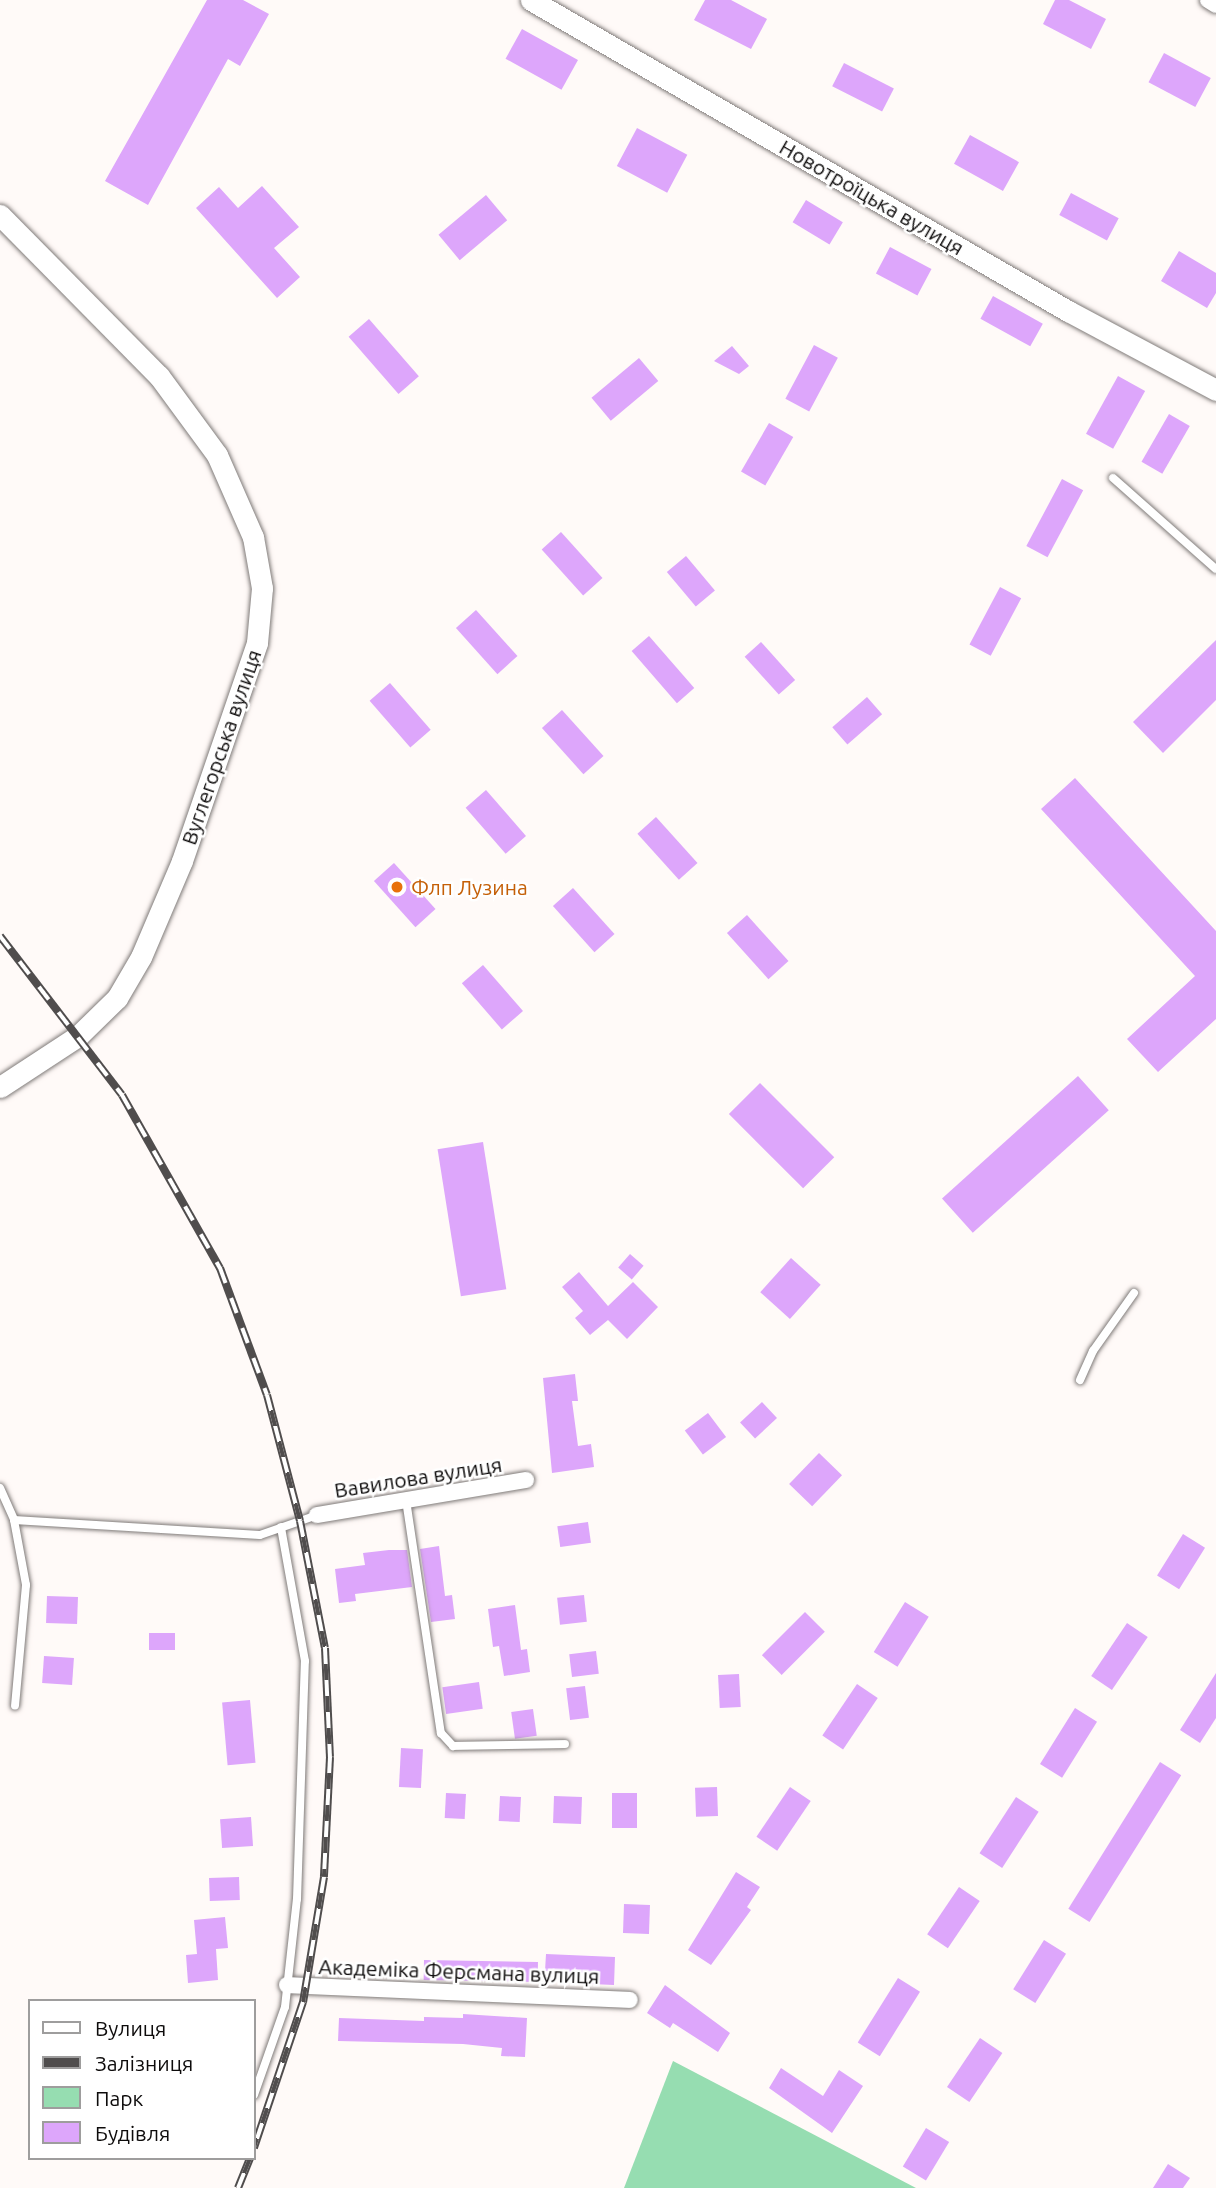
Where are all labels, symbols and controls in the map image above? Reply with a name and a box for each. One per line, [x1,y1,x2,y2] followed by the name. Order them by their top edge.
[775,134,969,260] street label: Новотроїцька вулиця
[176,646,266,848] street label: Вуглегорська вулиця
[411,874,528,900] place label: Флп Лузина
[389,879,405,895] marker: Флп Лузина
[332,1451,504,1503] street label: Вавилова вулиця
[318,1954,600,1988] street label: Академіка Ферсмана вулиця
[28,1999,256,2160] legend
[95,2016,166,2040] text: Вулиця
[95,2051,193,2075] text: Залізниця
[95,2086,143,2110] text: Парк
[95,2121,170,2145] text: Будівля

